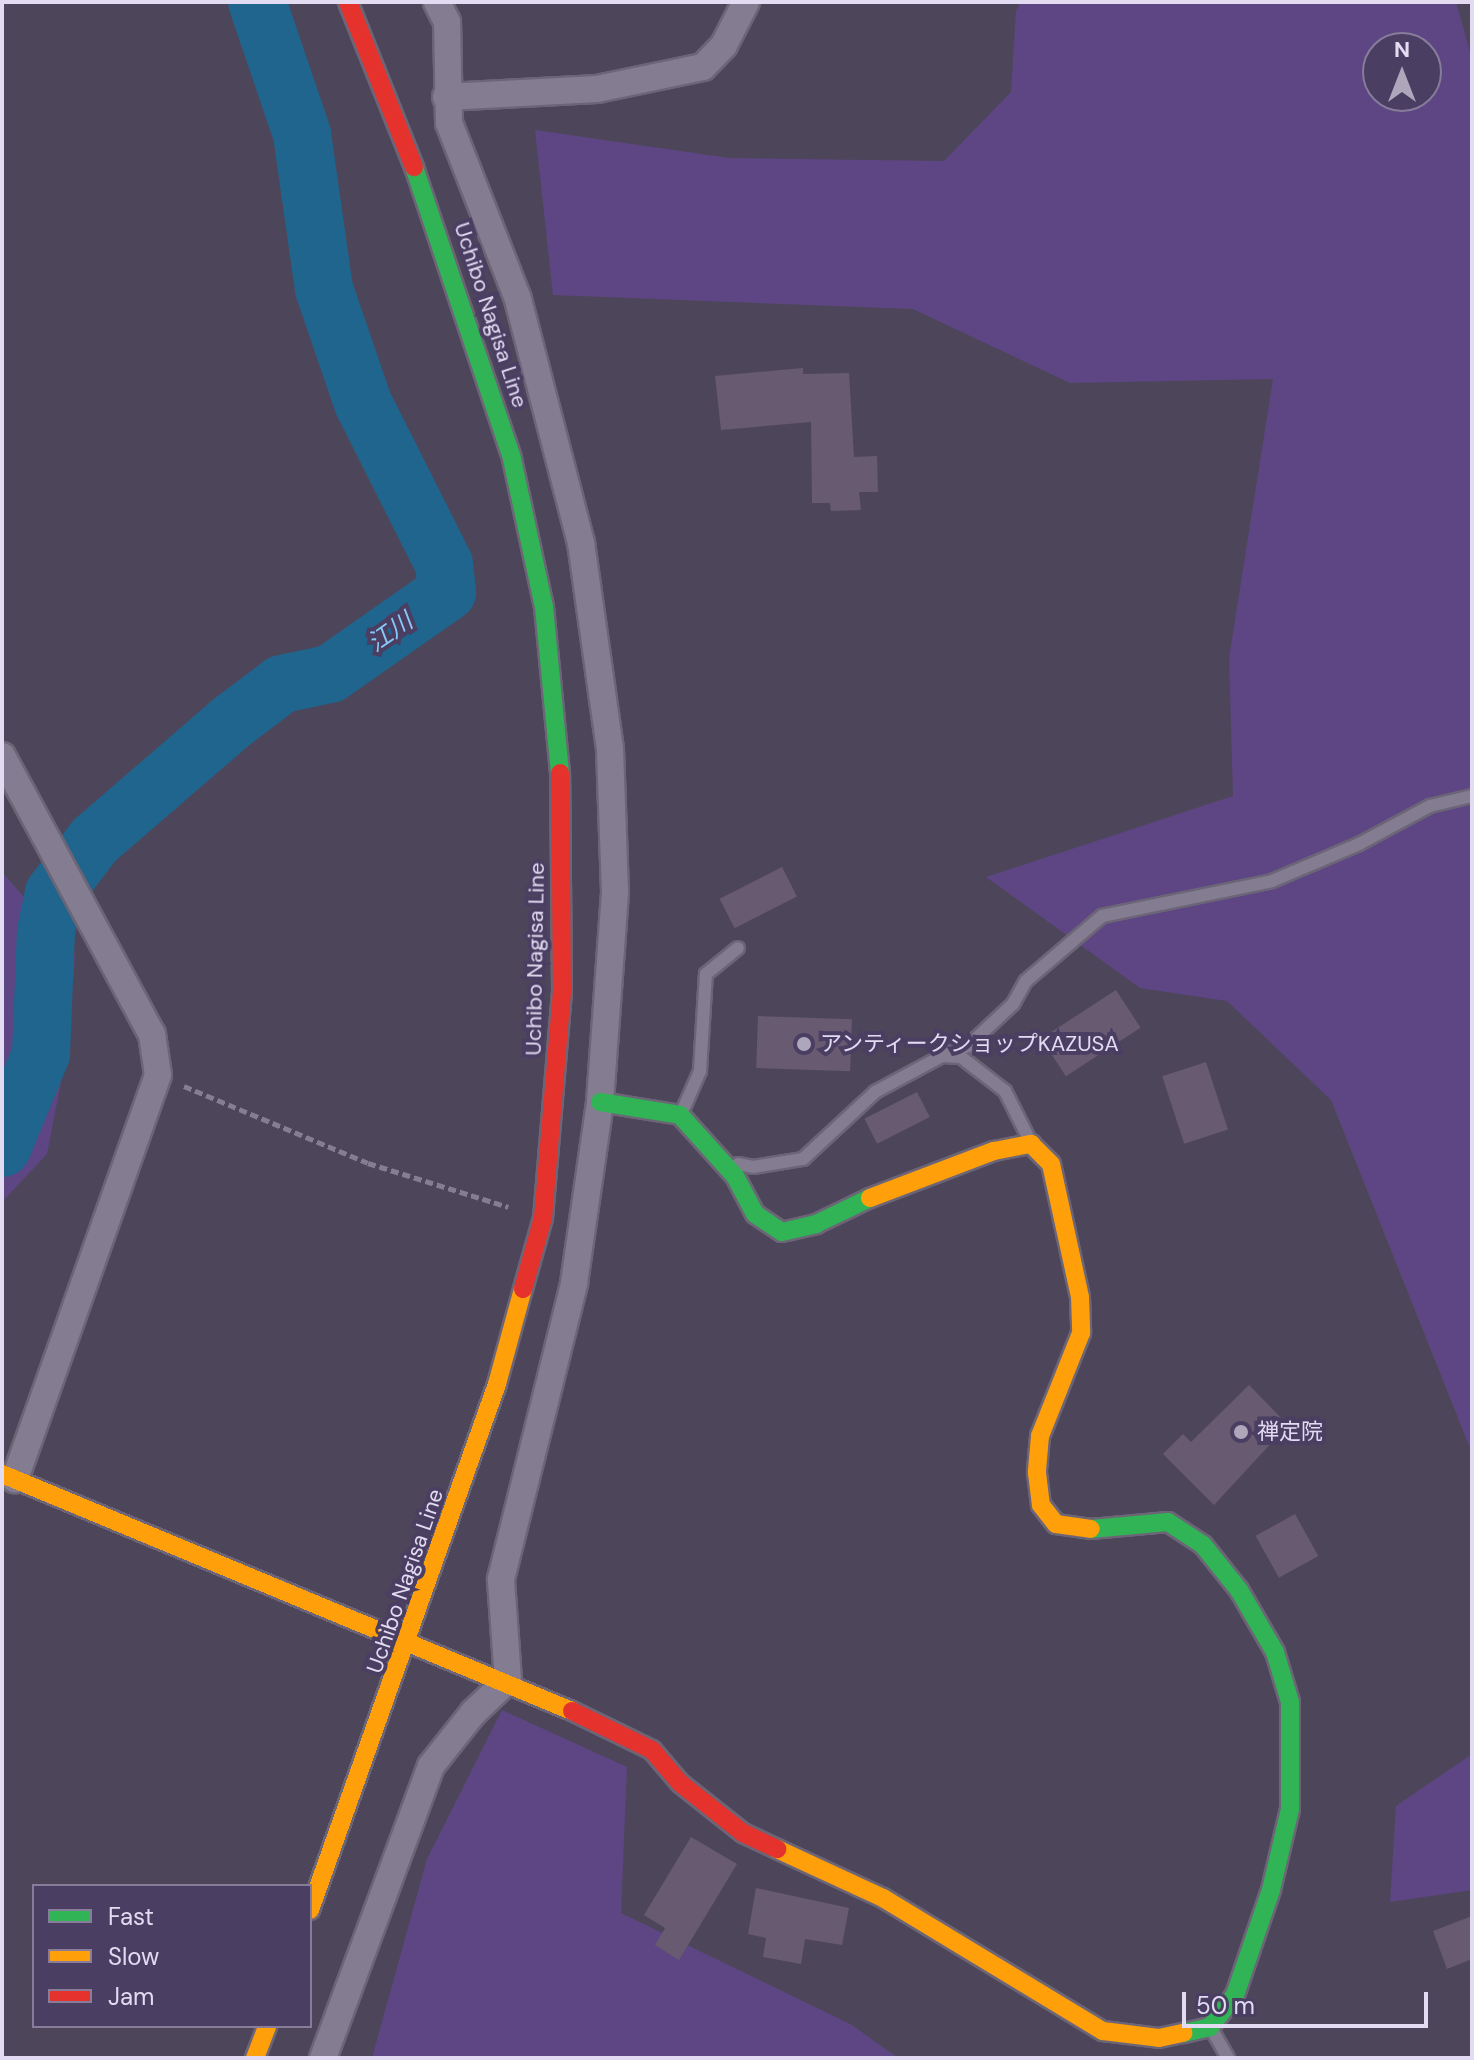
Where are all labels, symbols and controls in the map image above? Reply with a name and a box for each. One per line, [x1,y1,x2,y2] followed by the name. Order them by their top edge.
[1362,32,1442,112] north arrow
[1394,35,1410,64] text: N
[449,219,533,411] street label: Uchibo Nagisa Line
[362,606,418,658] water label: 江川
[520,862,550,1056] street label: Uchibo Nagisa Line
[820,1031,1121,1057] place label: アンティークショップKAZUSA
[795,1035,813,1053] marker: アンティークショップKAZUSA
[1257,1419,1323,1445] place label: 禅定院
[1232,1423,1250,1441] marker: 禅定院
[361,1485,449,1677] street label: Uchibo Nagisa Line
[32,1884,312,2028] legend
[108,1901,154,1932] text: Fast
[108,1941,159,1972] text: Slow
[1186,1976,1432,2026] scale bar
[108,1981,154,2012] text: Jam
[1196,1990,1255,2021] text: 50 m

